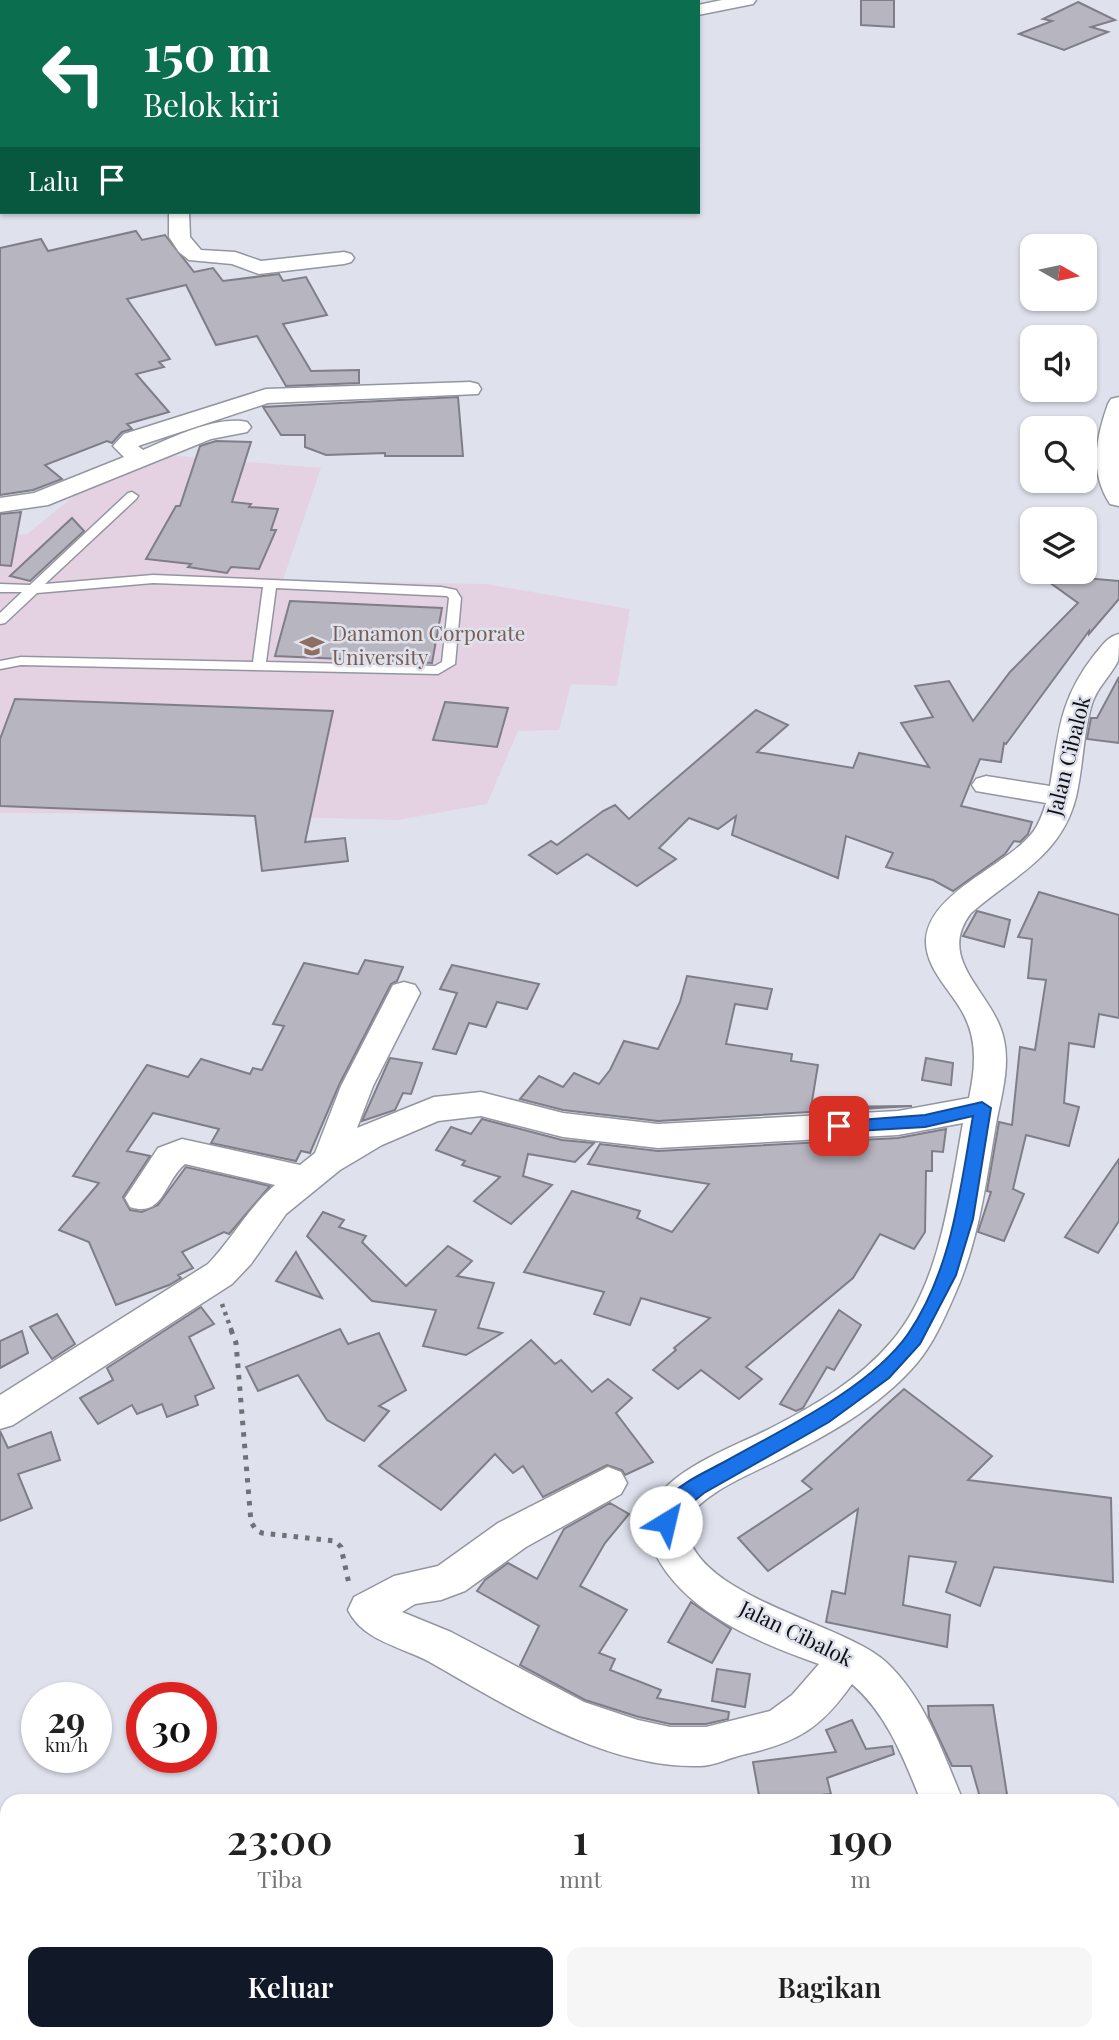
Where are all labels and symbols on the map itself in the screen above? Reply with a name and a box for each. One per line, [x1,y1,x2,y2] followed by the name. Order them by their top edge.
[1020,234,1097,312] north arrow
[332,618,525,670] place label: Danamon Corporate University
[298,632,326,660] school or university icon: Danamon Corporate University
[1038,692,1096,819] street label: Jalan Cibalok
[809,1096,869,1156] pin
[629,1485,703,1559] position arrow
[735,1592,859,1672] street label: Jalan Cibalok
[126,1682,217,1773] speed limit sign: 30

